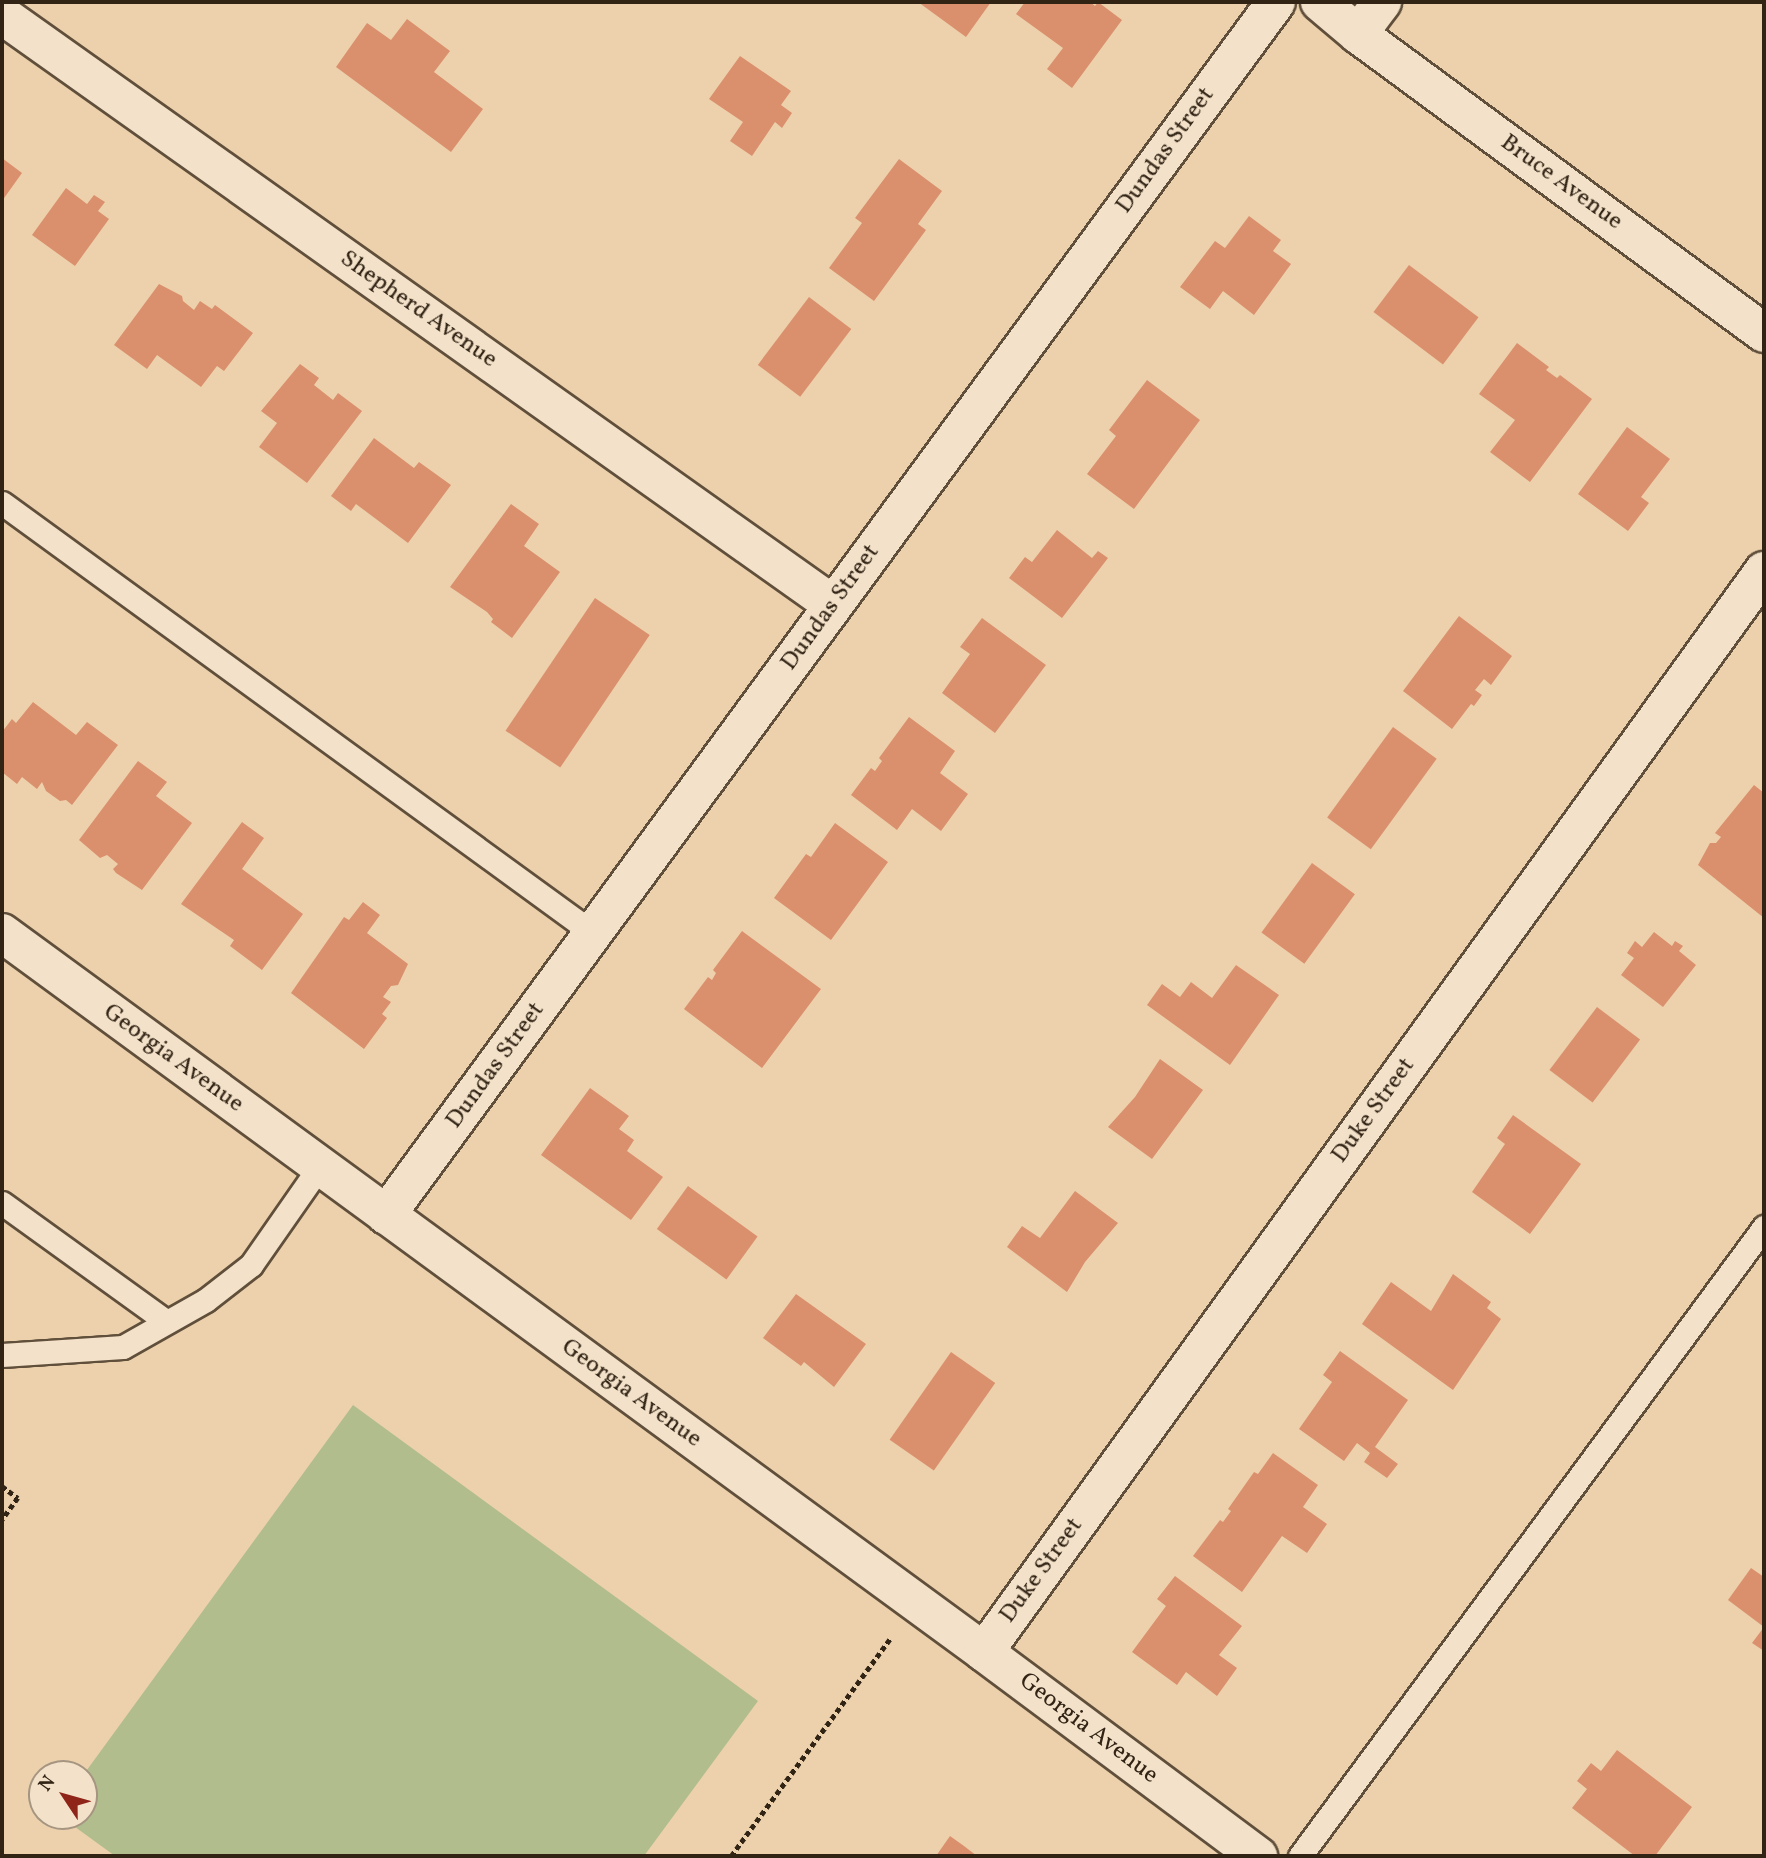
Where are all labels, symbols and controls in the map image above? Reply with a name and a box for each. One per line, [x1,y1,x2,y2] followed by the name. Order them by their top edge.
[1111,82,1221,220] street label: Dundas Street
[1494,129,1628,237] street label: Bruce Avenue
[334,245,502,375] street label: Shepherd Avenue
[776,539,886,677] street label: Dundas Street
[441,997,551,1135] street label: Dundas Street
[97,998,249,1120] street label: Georgia Avenue
[1326,1053,1422,1169] street label: Duke Street
[555,1333,707,1455] street label: Georgia Avenue
[994,1513,1090,1629] street label: Duke Street
[1013,1667,1163,1791] street label: Georgia Avenue
[28,1760,98,1830] north arrow
[33,1771,62,1797] text: N

